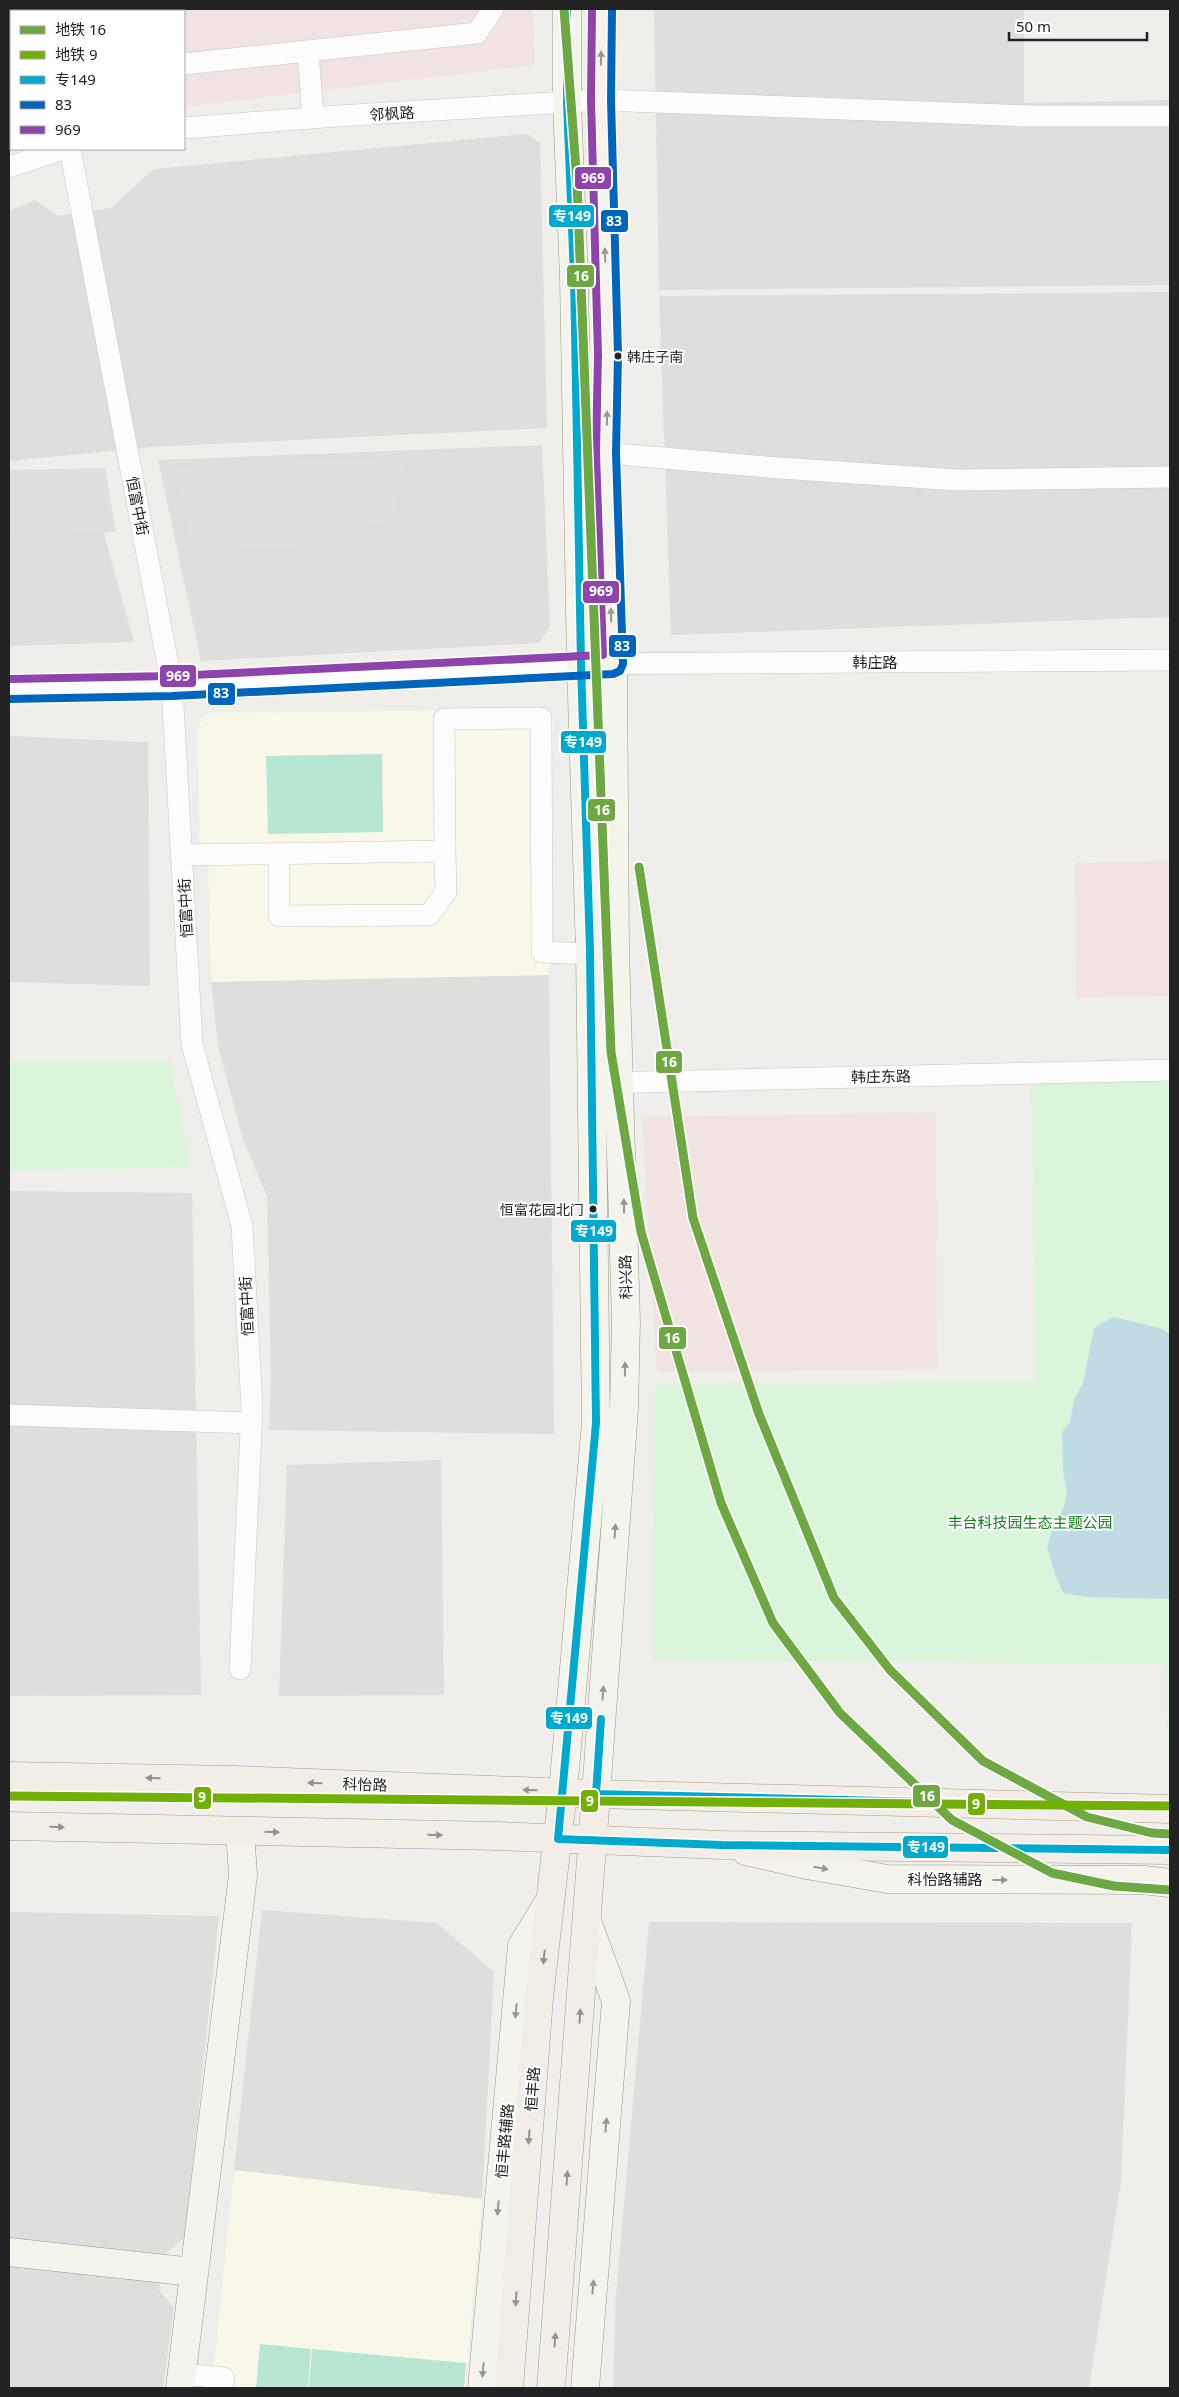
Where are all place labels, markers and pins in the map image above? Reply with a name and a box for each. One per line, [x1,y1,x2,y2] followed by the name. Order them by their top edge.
[627,347,683,366] place label: 韩庄子南
[613,351,623,361] marker: 韩庄子南
[500,1200,584,1219] place label: 恒富花园北门
[588,1204,598,1214] marker: 恒富花园北门

